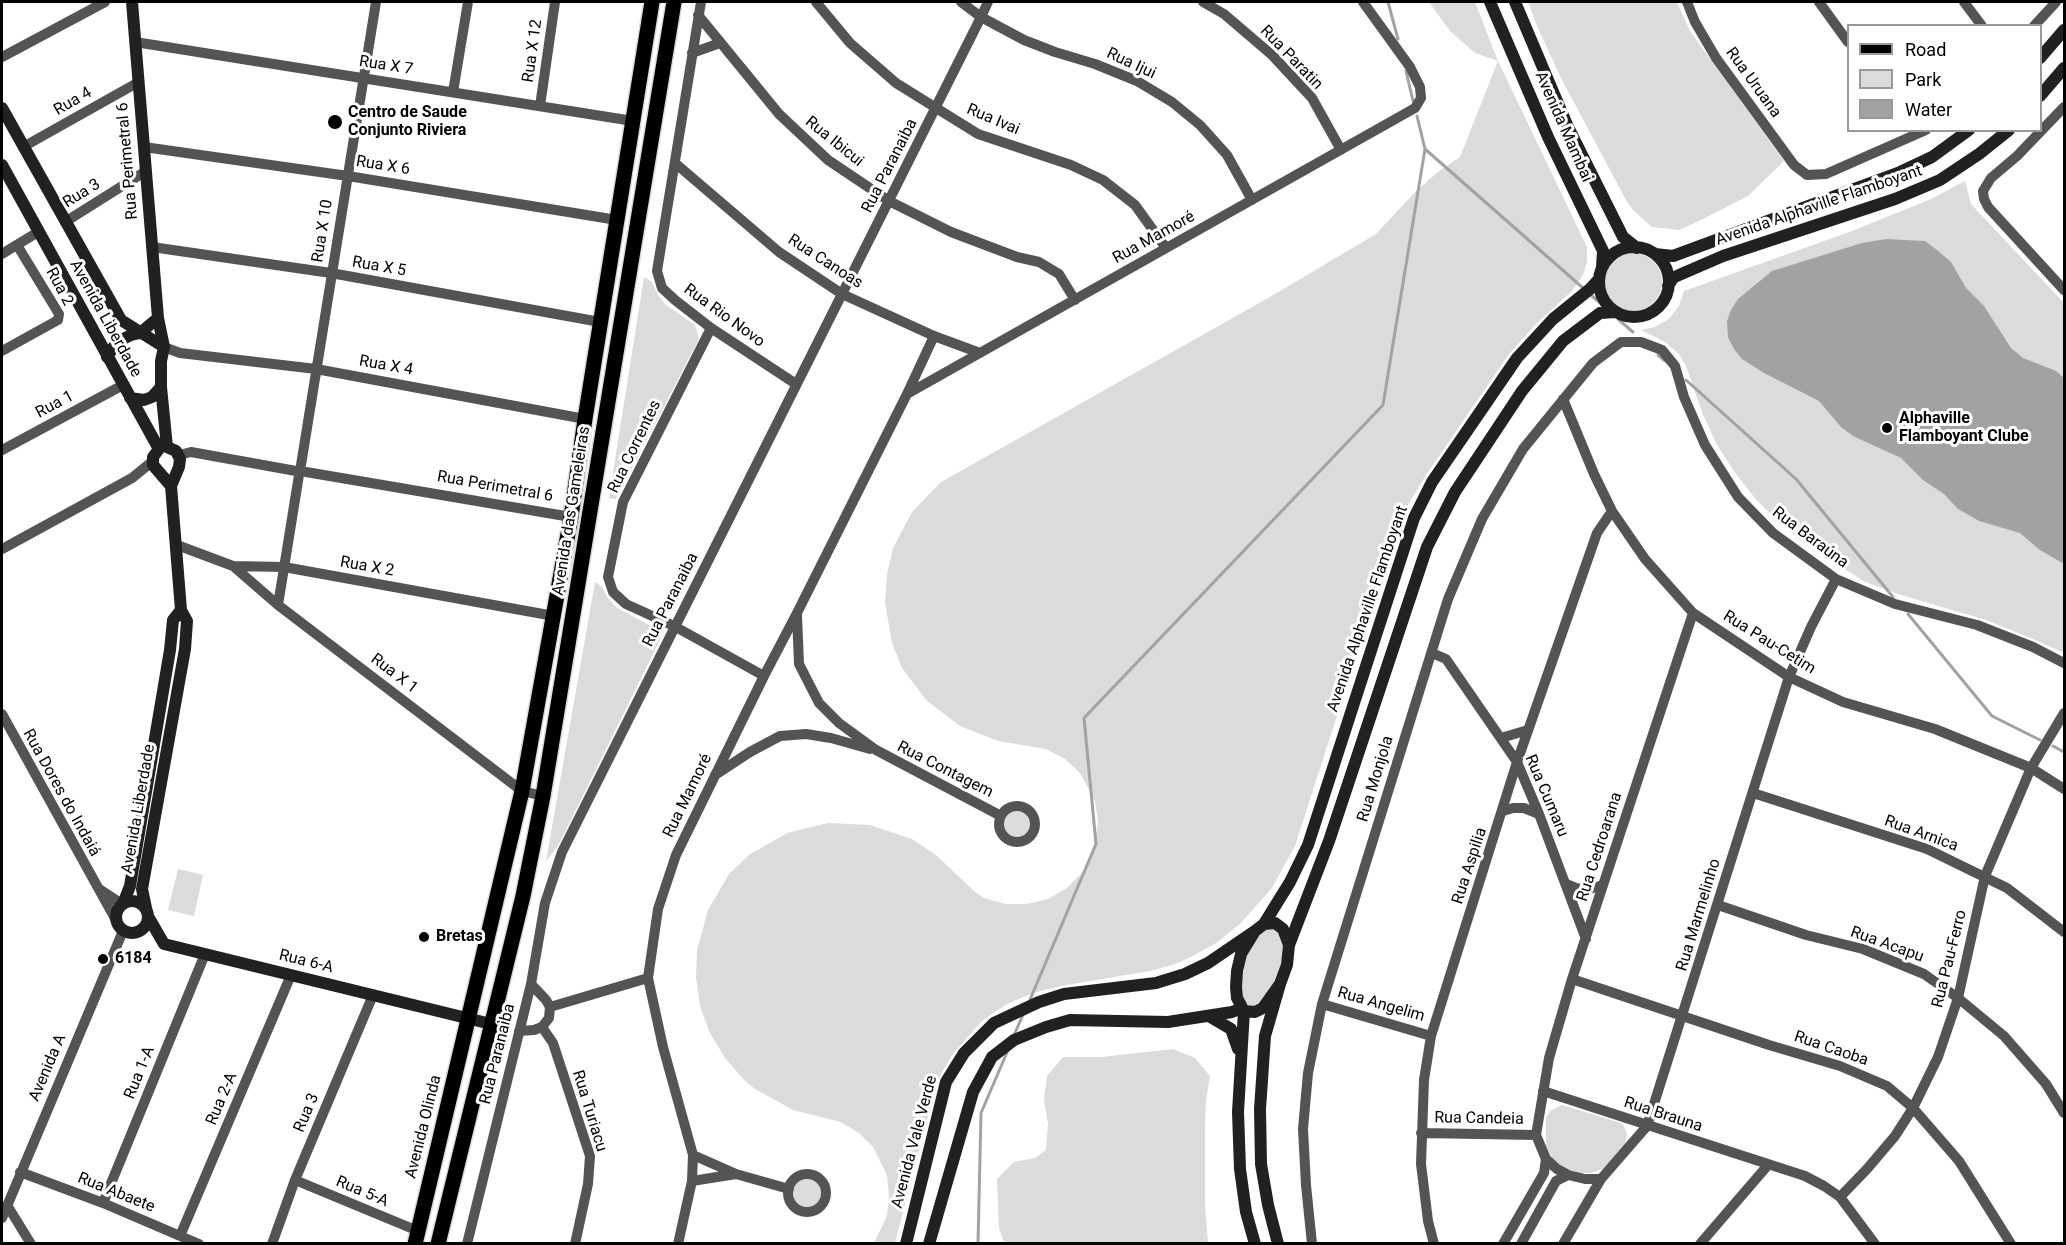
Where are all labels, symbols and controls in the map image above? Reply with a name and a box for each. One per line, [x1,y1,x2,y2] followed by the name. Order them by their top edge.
[519,18,547,84] street label: Rua X 12
[1256,22,1326,94] street label: Rua Paratin
[1847,24,2042,132] legend
[1905,39,1946,60] text: Road
[1103,44,1159,84] street label: Rua Ijui
[1721,44,1785,122] street label: Rua Uruana
[358,52,414,80] street label: Rua X 7
[1530,69,1596,185] street label: Avenida Mambai
[1905,69,1941,90] text: Park
[51,84,95,120] street label: Rua 4
[1905,99,1952,120] text: Water
[964,100,1022,140] street label: Rua Ivai
[113,102,143,220] street label: Rua Perimetral 6
[348,103,467,141] place label: Centro de Saude Conjunto Riviera
[326,113,344,131] marker: Centro de Saude Conjunto Riviera
[801,113,867,171] street label: Rua Ibicui
[858,116,922,216] street label: Rua Paranaiba
[355,152,411,180] street label: Rua X 6
[1713,162,1925,250] street label: Avenida Alphaville Flamboyant
[60,175,104,213] street label: Rua 3
[309,198,337,264] street label: Rua X 10
[1110,208,1198,268] street label: Rua Mamoré
[784,231,866,293] street label: Rua Canoas
[351,253,407,281] street label: Rua X 5
[65,257,145,381] street label: Avenida Liberdade
[41,265,77,309] street label: Rua 2
[680,280,768,352] street label: Rua Rio Novo
[358,352,414,380] street label: Rua X 4
[33,387,77,423] street label: Rua 1
[604,397,666,497] street label: Rua Correntes
[1899,409,2029,447] place label: Alphaville Flamboyant Clube
[1880,421,1894,435] marker: Alphaville Flamboyant Clube
[549,425,595,597] street label: Avenida das Gameleiras
[435,467,555,507] street label: Rua Perimetral 6
[1324,503,1412,715] street label: Avenida Alphaville Flamboyant
[1768,503,1852,573] street label: Rua Baraúna
[639,550,703,650] street label: Rua Paranaiba
[339,553,395,581] street label: Rua X 2
[1719,607,1819,679] street label: Rua Pau-Cetim
[367,650,421,698] street label: Rua X 1
[18,726,104,860] street label: Rua Dores do Indaiá
[1354,734,1398,824] street label: Rua Monjola
[894,738,996,802] street label: Rua Contagem
[118,743,160,875] street label: Avenida Liberdade
[659,751,717,841] street label: Rua Mamoré
[1520,752,1572,840] street label: Rua Cumaru
[1573,790,1627,904] street label: Rua Cedroarana
[1882,812,1960,856] street label: Rua Arnica
[1449,825,1491,907] street label: Rua Aspilia
[1673,856,1725,974] street label: Rua Marmelinho
[1929,908,1971,1010] street label: Rua Pau-Ferro
[1848,923,1926,967] street label: Rua Acapu
[436,927,483,947] place label: Bretas
[417,930,431,944] marker: Bretas
[277,946,335,978] street label: Rua 6-A
[115,949,152,969] place label: 6184
[96,952,110,966] marker: 6184
[1335,983,1427,1027] street label: Rua Angelim
[476,1002,520,1106] street label: Rua Paranaiba
[1791,1027,1871,1071] street label: Rua Caoba
[25,1032,71,1104] street label: Avenida A
[121,1044,159,1102] street label: Rua 1-A
[568,1068,610,1154] street label: Rua Turiacu
[202,1070,242,1128] street label: Rua 2-A
[402,1073,446,1181] street label: Avenida Olinda
[888,1074,942,1210] street label: Avenida Vale Verde
[290,1091,324,1135] street label: Rua 3
[1621,1093,1705,1137] street label: Rua Brauna
[1434,1109,1524,1129] street label: Rua Candeia
[75,1169,157,1217] street label: Rua Abaete
[333,1172,391,1212] street label: Rua 5-A

